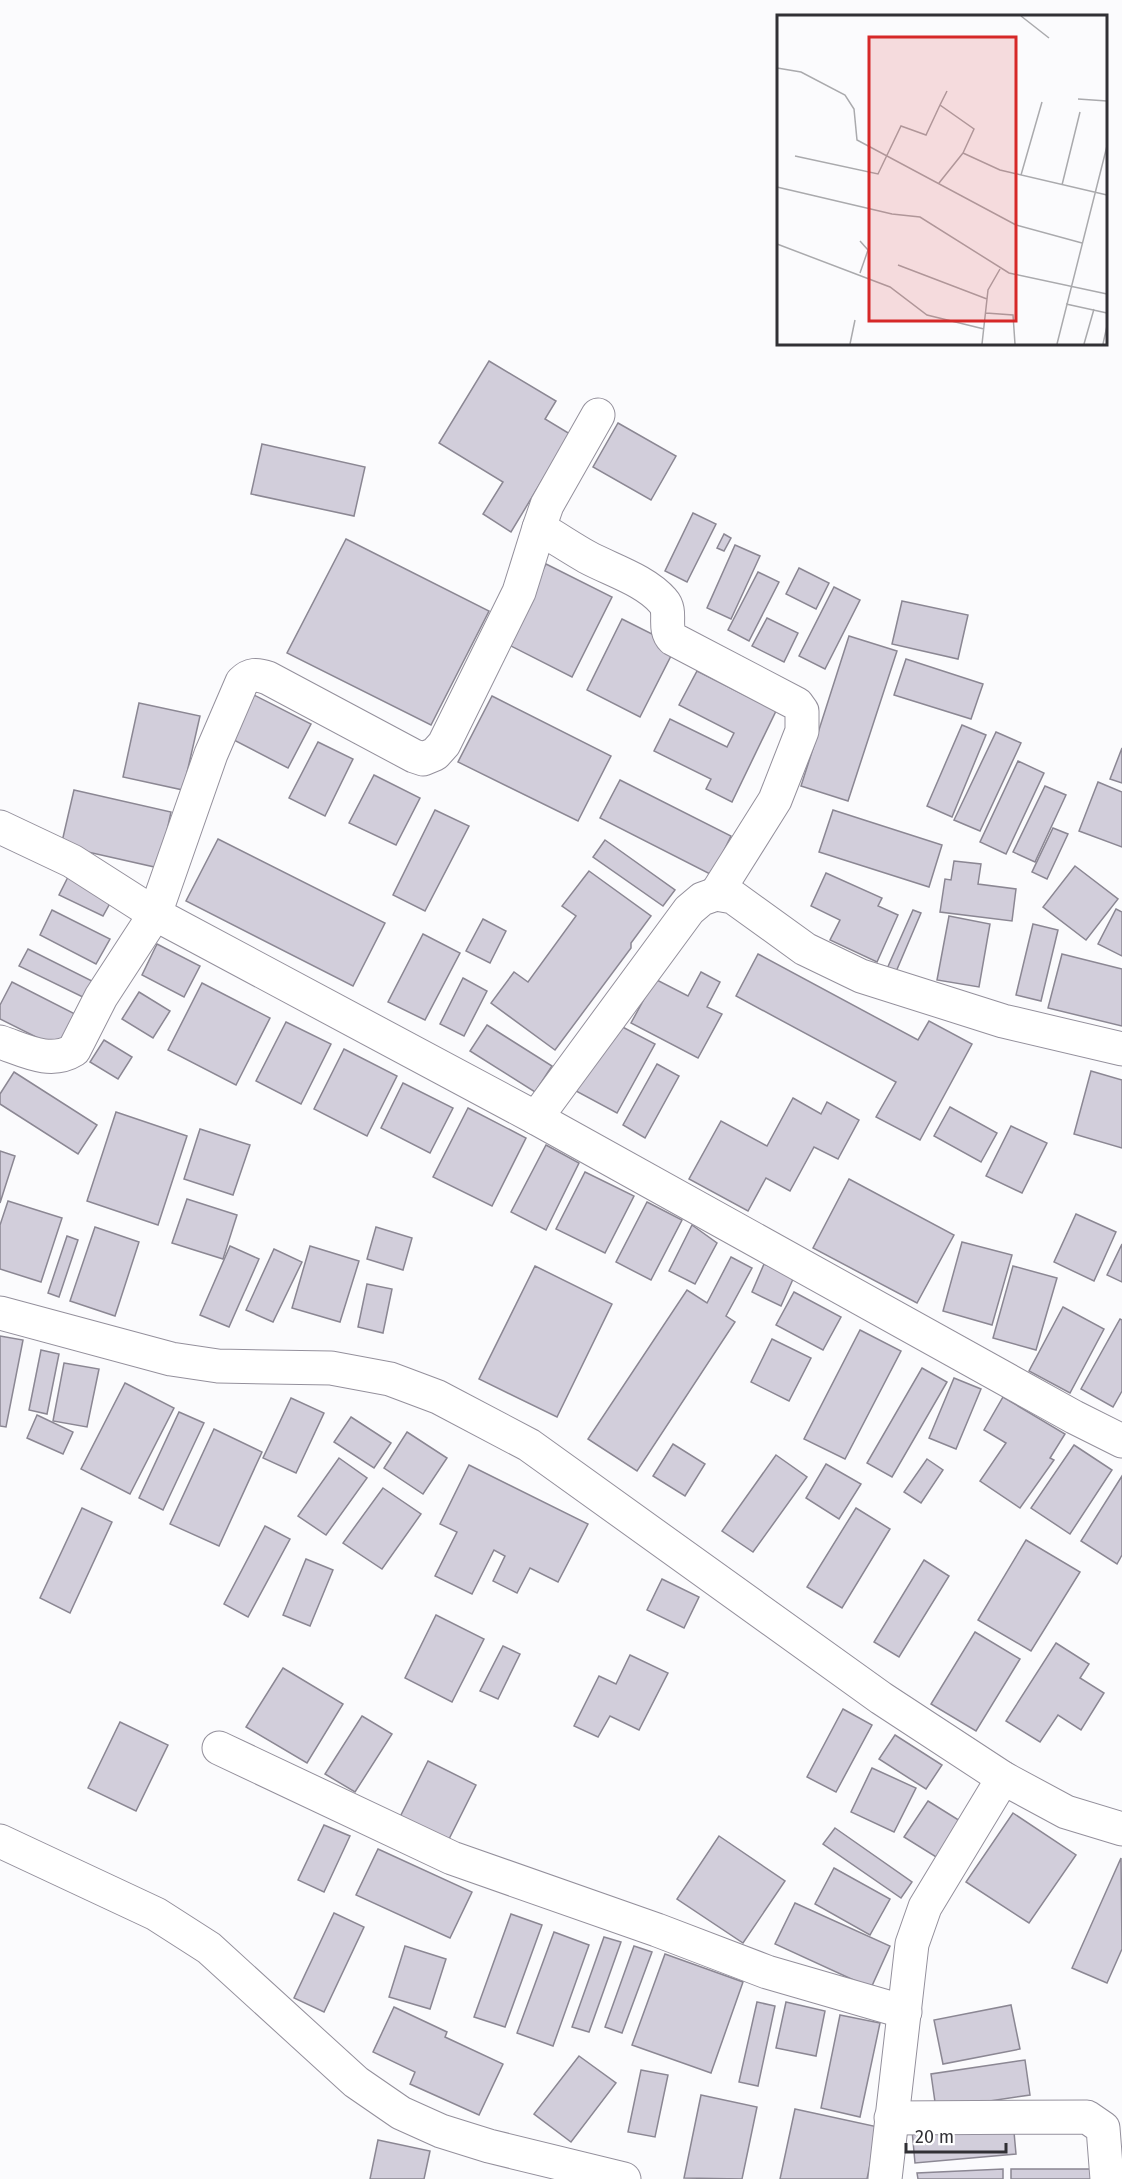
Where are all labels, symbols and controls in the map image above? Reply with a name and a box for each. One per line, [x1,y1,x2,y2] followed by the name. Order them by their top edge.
[777,15,1107,345] inset map
[906,2116,1006,2154] scale bar
[915,2126,954,2148] text: 20 m

